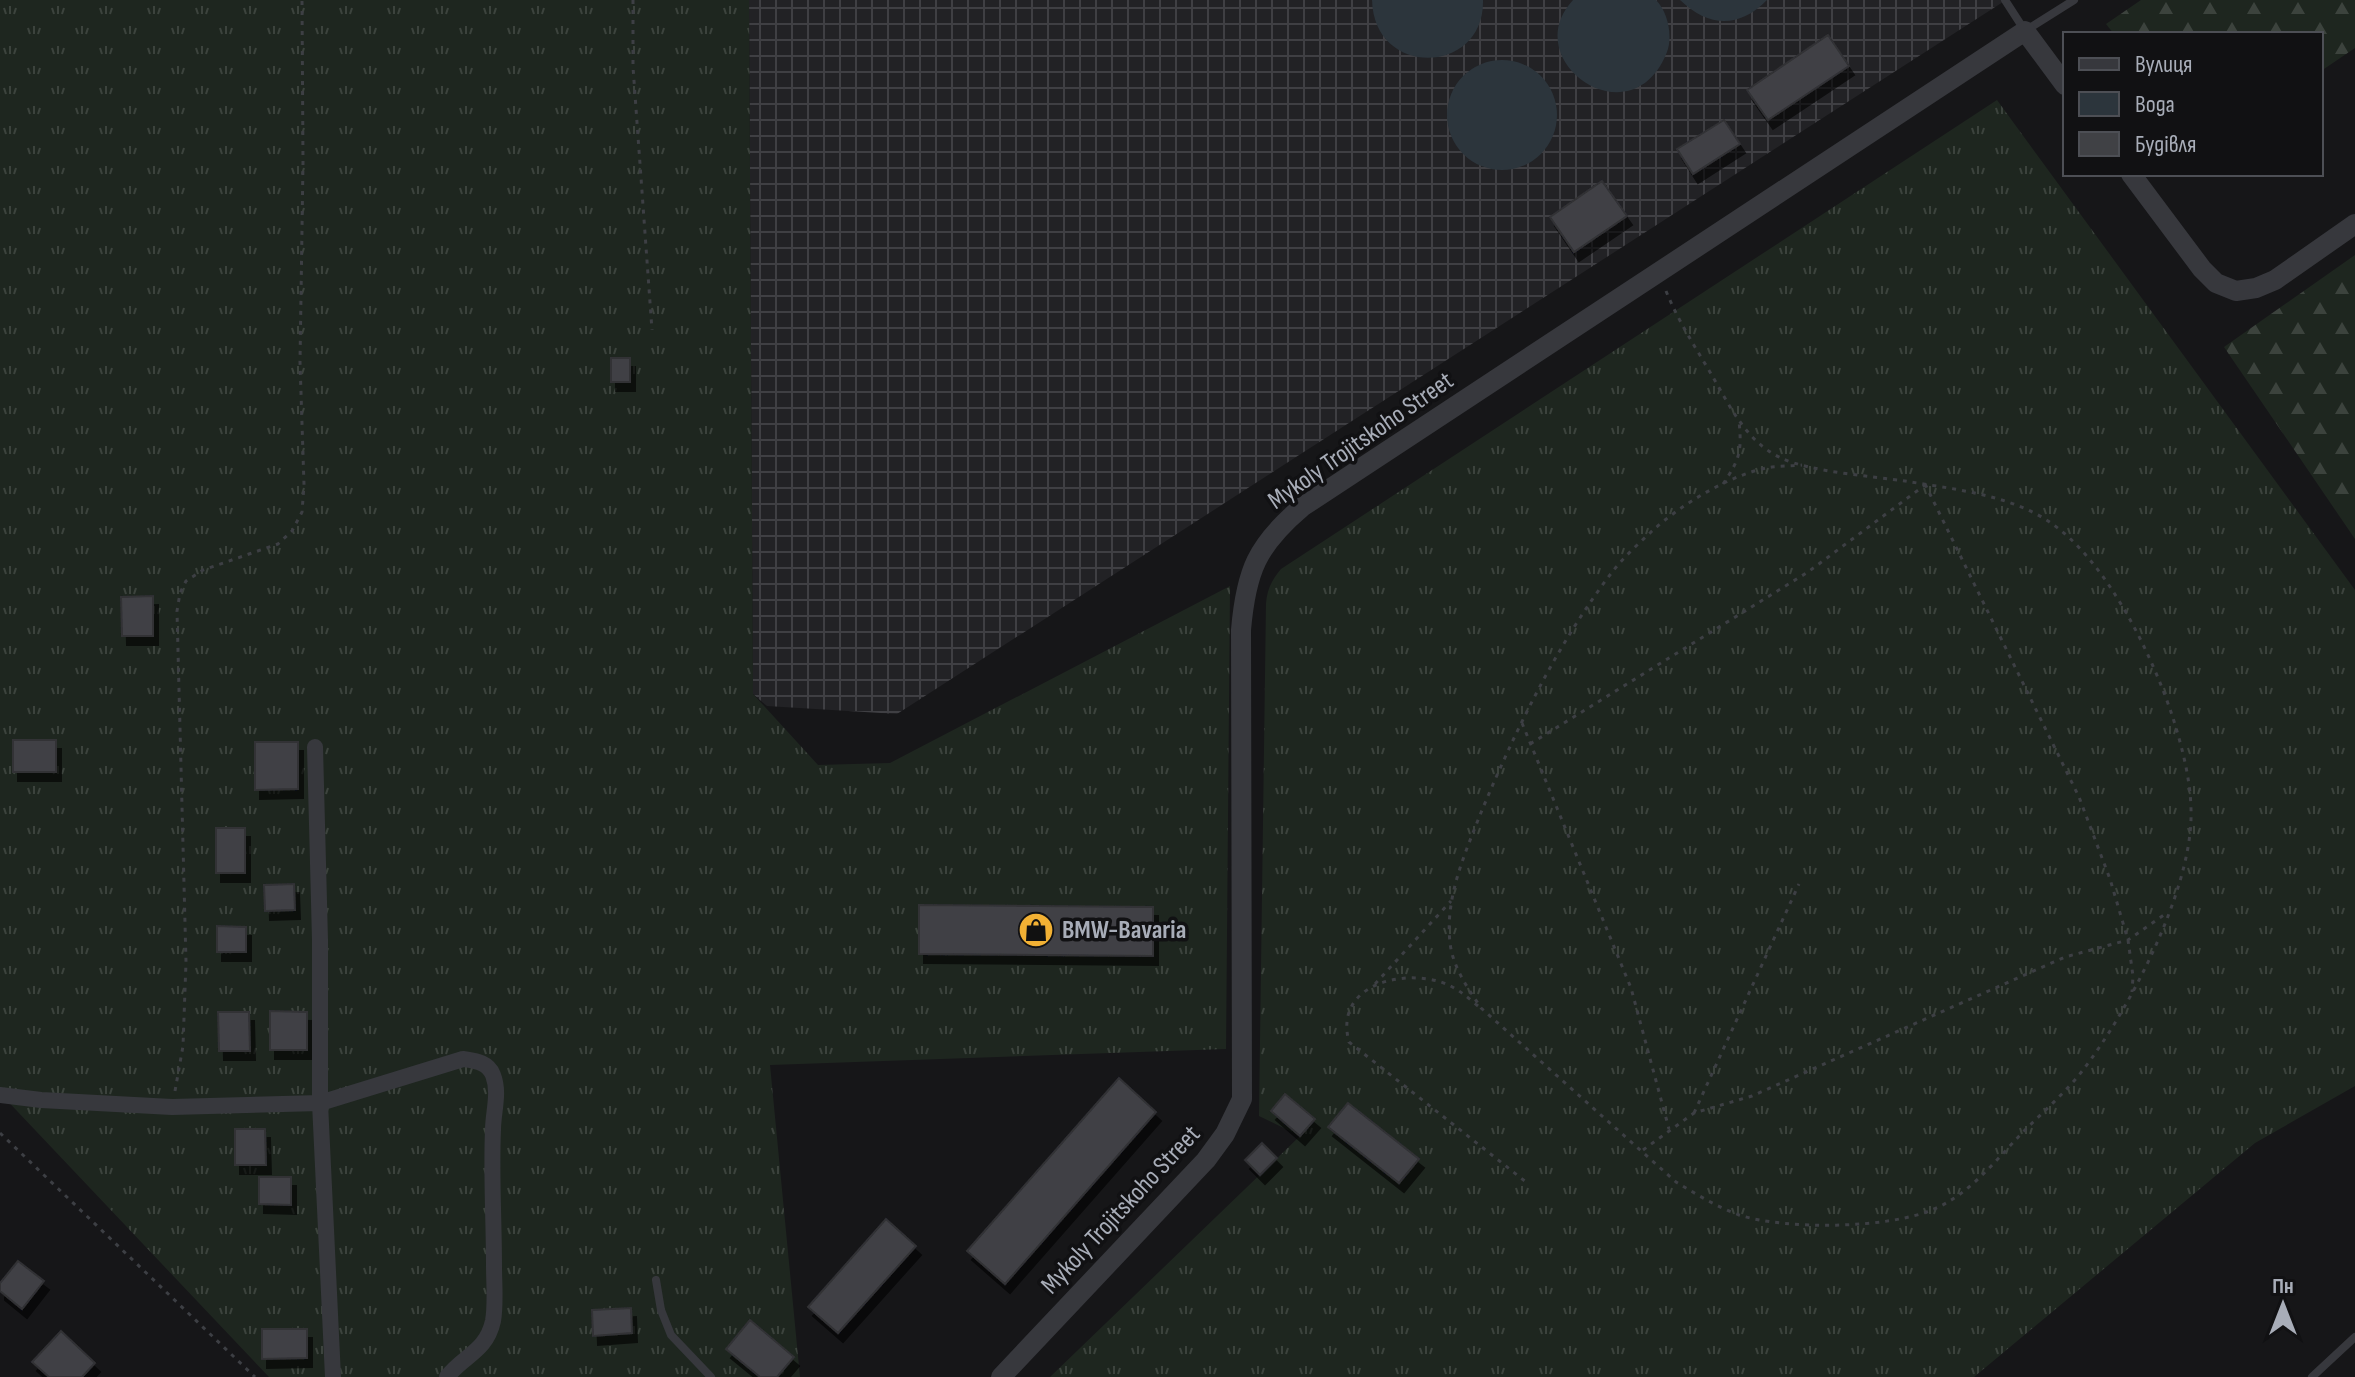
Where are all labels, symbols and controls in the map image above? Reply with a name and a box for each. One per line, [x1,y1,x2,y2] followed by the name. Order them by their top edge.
[2063,32,2323,176] legend
[2135,50,2193,79] text: Вулиця
[2135,90,2175,119] text: Вода
[2135,130,2196,159] text: Будівля
[1262,365,1460,517] street label: Mykoly Trojitskoho Street
[1017,911,1055,949] shop icon: BMW-Bavaria
[1062,915,1186,946] place label: BMW-Bavaria
[1035,1119,1207,1301] street label: Mykoly Trojitskoho Street
[2243,1265,2323,1345] north arrow
[2272,1273,2294,1300] text: Пн

